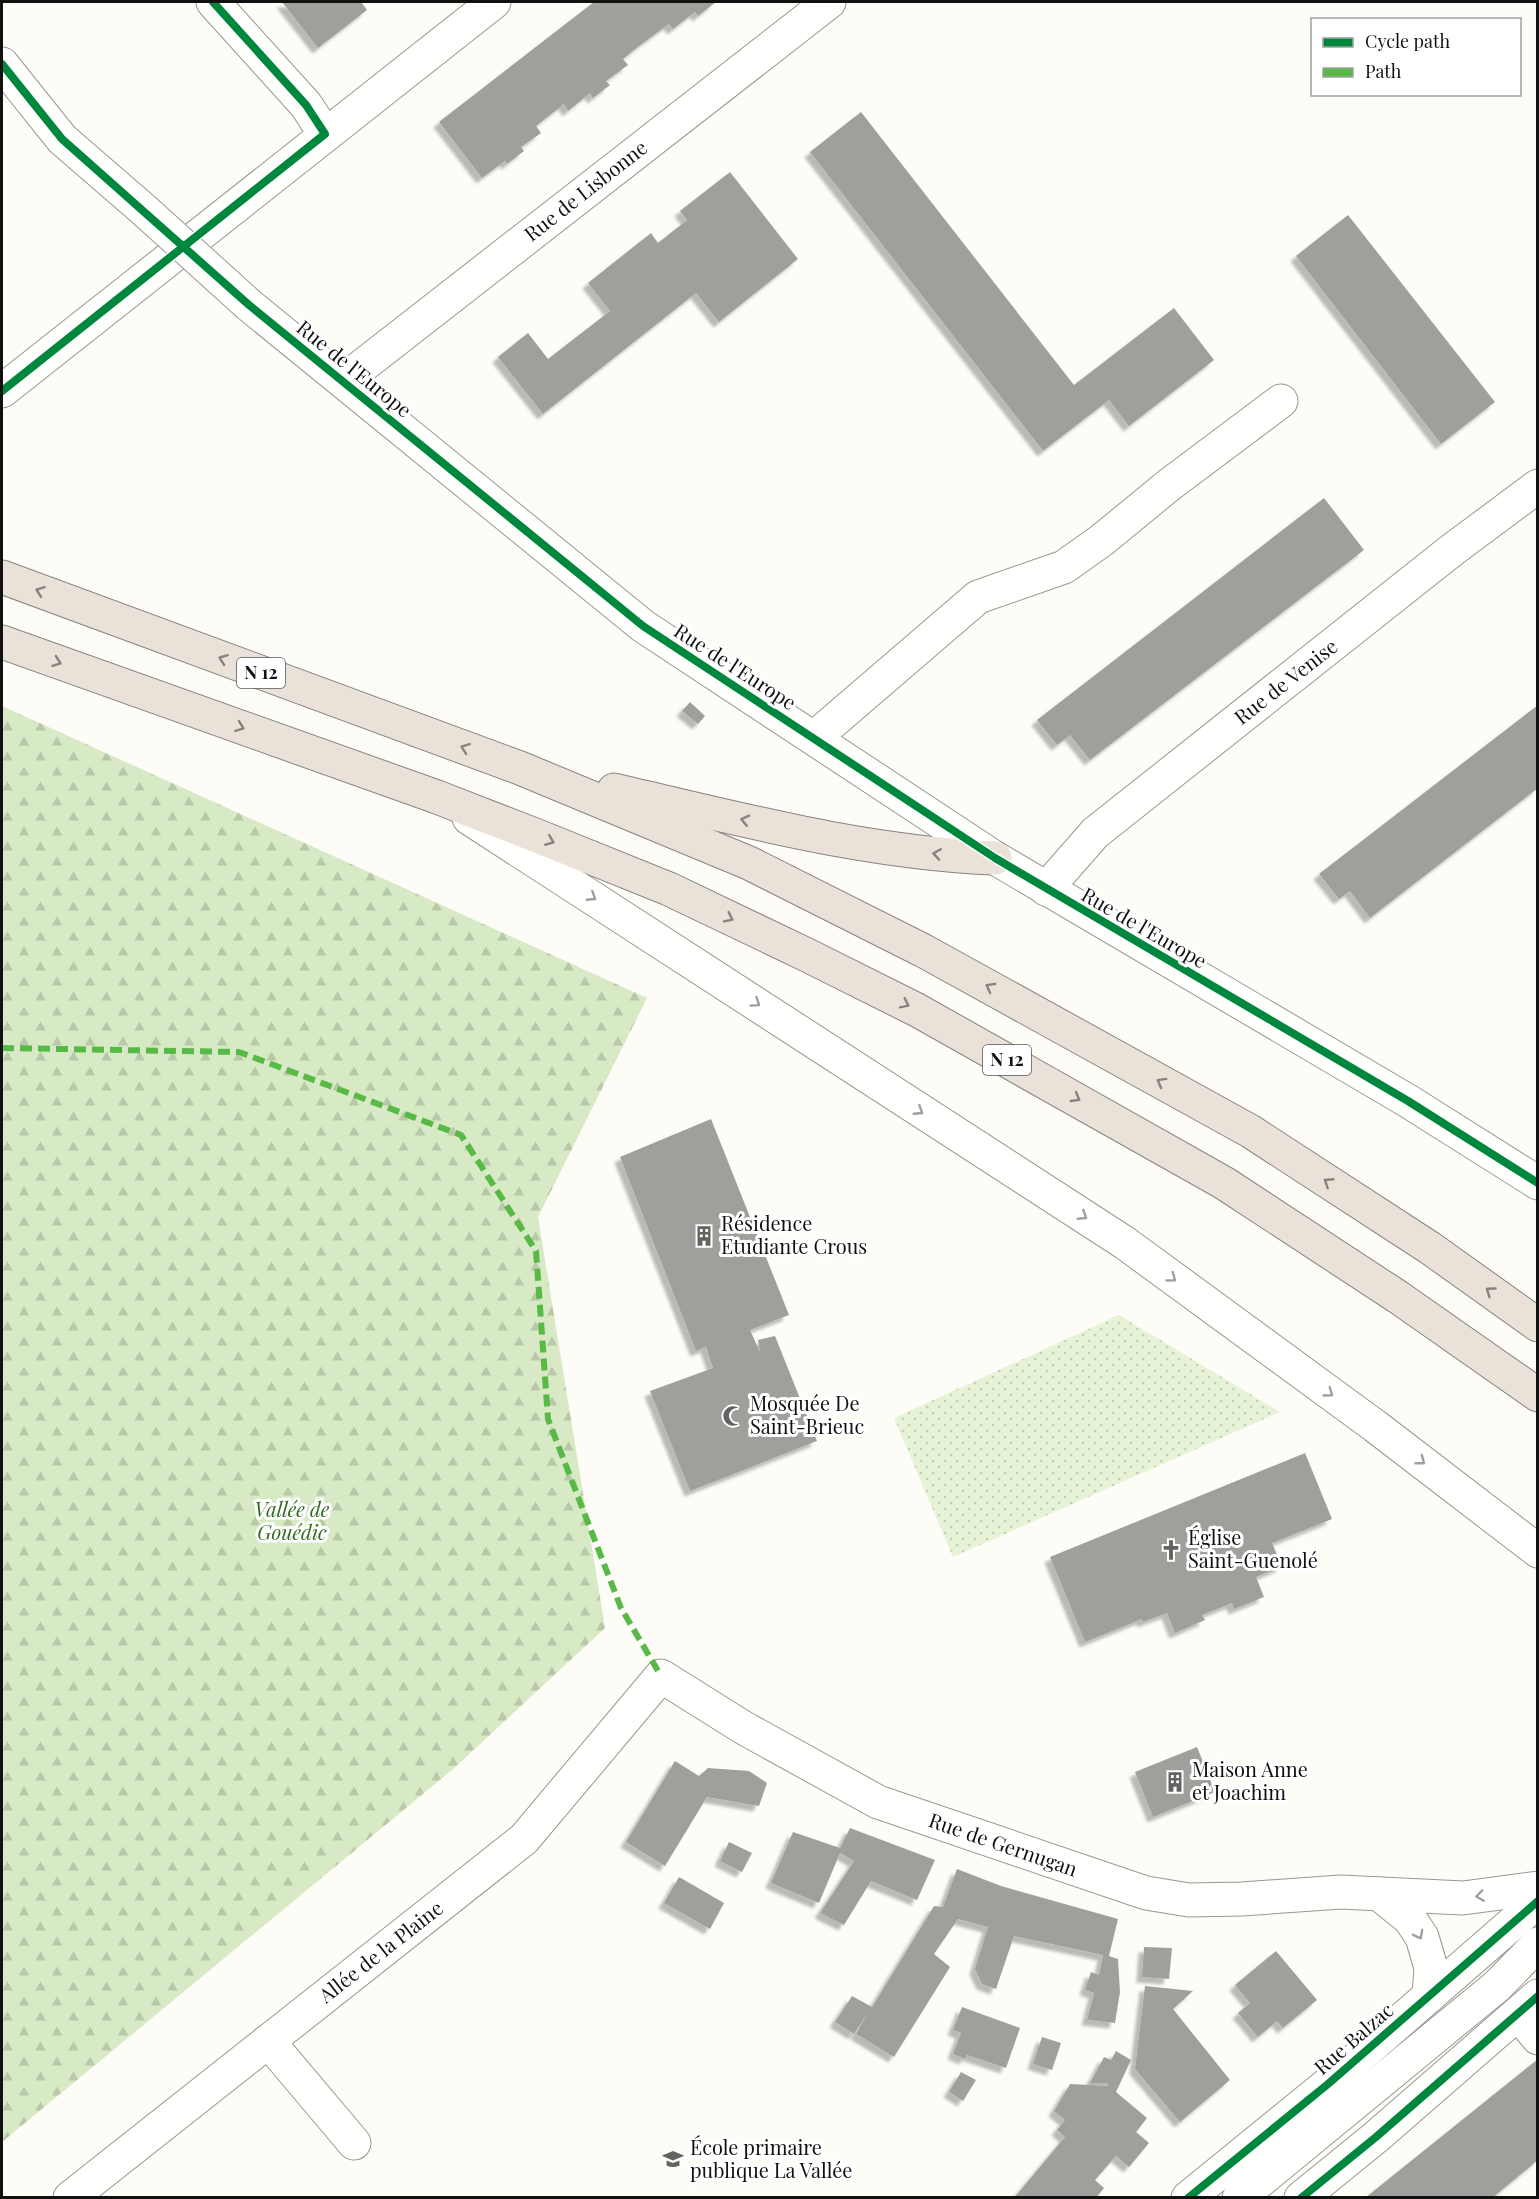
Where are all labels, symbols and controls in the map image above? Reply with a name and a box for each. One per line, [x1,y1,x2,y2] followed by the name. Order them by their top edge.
[1311,18,1521,96] legend
[1365,29,1450,53] text: Cycle path
[1365,59,1402,83] text: Path
[518,133,652,246] street label: Rue de Lisbonne
[292,313,418,422] street label: Rue de l'Europe
[35,586,46,599] one-way arrow
[670,616,802,715] street label: Rue de l'Europe
[1228,632,1342,730] street label: Rue de Venise
[218,653,229,666] one-way arrow
[51,654,62,667] one-way arrow
[237,658,285,688] road number: N 12
[234,720,245,733] one-way arrow
[460,743,471,756] one-way arrow
[740,814,750,827] one-way arrow
[544,834,555,846] one-way arrow
[932,849,941,861] one-way arrow
[1077,880,1212,973] street label: Rue de l'Europe
[586,890,597,901] one-way arrow
[723,911,734,923] one-way arrow
[986,983,997,994] one-way arrow
[749,996,760,1007] one-way arrow
[898,996,909,1008] one-way arrow
[983,1045,1031,1075] road number: N 12
[1157,1077,1167,1089] one-way arrow
[1069,1090,1080,1102] one-way arrow
[912,1103,923,1114] one-way arrow
[1324,1178,1335,1189] one-way arrow
[721,1209,867,1259] place label: Résidence Etudiante Crous
[1076,1209,1087,1220] one-way arrow
[692,1224,716,1248] building icon: Résidence Etudiante Crous
[1165,1271,1176,1282] one-way arrow
[1485,1287,1496,1298] one-way arrow
[1323,1385,1334,1396] one-way arrow
[750,1389,864,1439] place label: Mosquée De Saint-Brieuc
[721,1404,745,1428] mosque icon: Mosquée De Saint-Brieuc
[1415,1454,1426,1465] one-way arrow
[255,1495,330,1545] park label: Vallée de Gouédic
[1188,1523,1318,1573] place label: Église Saint-Guenolé
[1159,1538,1183,1562] church icon: Église Saint-Guenolé
[1192,1755,1308,1805] place label: Maison Anne et Joachim
[1163,1770,1187,1794] building icon: Maison Anne et Joachim
[926,1806,1081,1882] street label: Rue de Gernugan
[1475,1890,1484,1902] one-way arrow
[312,1894,448,2008] street label: Allée de la Plaine
[1412,1929,1423,1939] one-way arrow
[1308,1996,1399,2080] street label: Rue Balzac
[690,2133,852,2183] place label: École primaire publique La Vallée
[661,2147,685,2171] school or university icon: École primaire publique La Vallée

